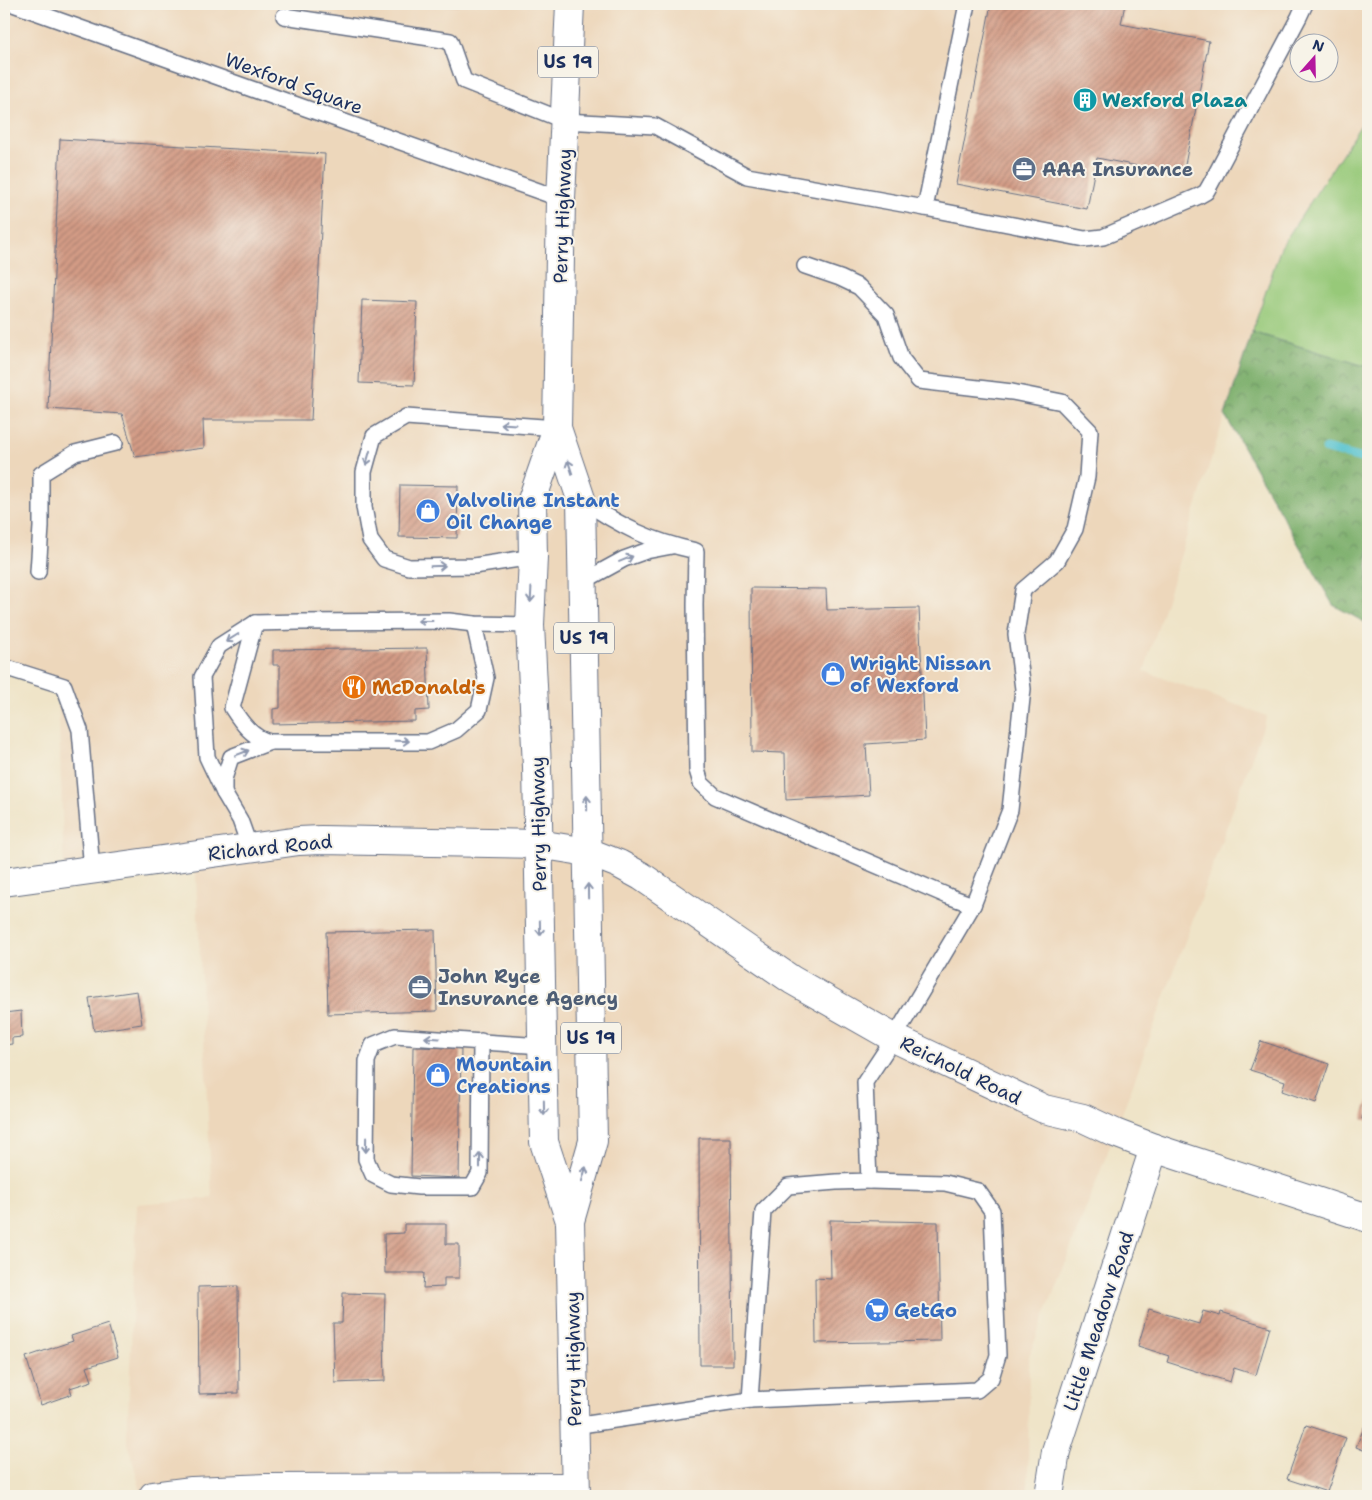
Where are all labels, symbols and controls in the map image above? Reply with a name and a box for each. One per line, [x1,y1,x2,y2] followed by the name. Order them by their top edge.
[1290,32,1340,82] north arrow
[1310,35,1327,56] text: N
[538,46,598,78] road number: US 19
[221,47,366,120] street label: Wexford Square
[1072,87,1098,113] building icon: Wexford Plaza
[1102,88,1247,113] place label: Wexford Plaza
[548,148,577,284] street label: Perry Highway
[1011,156,1037,182] office icon: AAA Insurance
[1042,157,1193,182] place label: AAA Insurance
[501,420,517,429] one-way arrow
[362,450,372,466] one-way arrow
[565,460,574,476] one-way arrow
[446,488,620,535] place label: Valvoline Instant Oil Change
[415,498,441,524] shop icon: Valvoline Instant Oil Change
[617,554,633,563] one-way arrow
[430,562,446,571] one-way arrow
[527,587,536,603] one-way arrow
[417,616,434,626] one-way arrow
[554,622,614,654] road number: US 19
[225,633,239,643] one-way arrow
[850,651,991,698] place label: Wright Nissan of Wexford
[820,661,846,687] shop icon: Wright Nissan of Wexford
[341,674,367,700] restaurant icon: McDonald's
[372,675,485,700] place label: McDonald's
[394,736,410,746] one-way arrow
[234,747,249,757] one-way arrow
[525,756,552,892] street label: Perry Highway
[582,795,592,812] one-way arrow
[207,829,334,866] street label: Richard Road
[584,883,593,899] one-way arrow
[535,919,545,935] one-way arrow
[438,964,618,1011] place label: John Ryce Insurance Agency
[407,974,433,1000] office icon: John Ryce Insurance Agency
[561,1022,621,1054] road number: US 19
[896,1030,1026,1111] street label: Reichold Road
[425,1034,441,1043] one-way arrow
[456,1052,553,1099] place label: Mountain Creations
[425,1062,451,1088] shop icon: Mountain Creations
[539,1099,548,1115] one-way arrow
[361,1136,371,1153] one-way arrow
[475,1153,485,1169] one-way arrow
[579,1167,589,1183] one-way arrow
[1058,1228,1139,1414] street label: Little Meadow Road
[560,1291,587,1427] street label: Perry Highway
[864,1297,890,1323] supermarket icon: GetGo
[894,1298,957,1323] place label: GetGo

